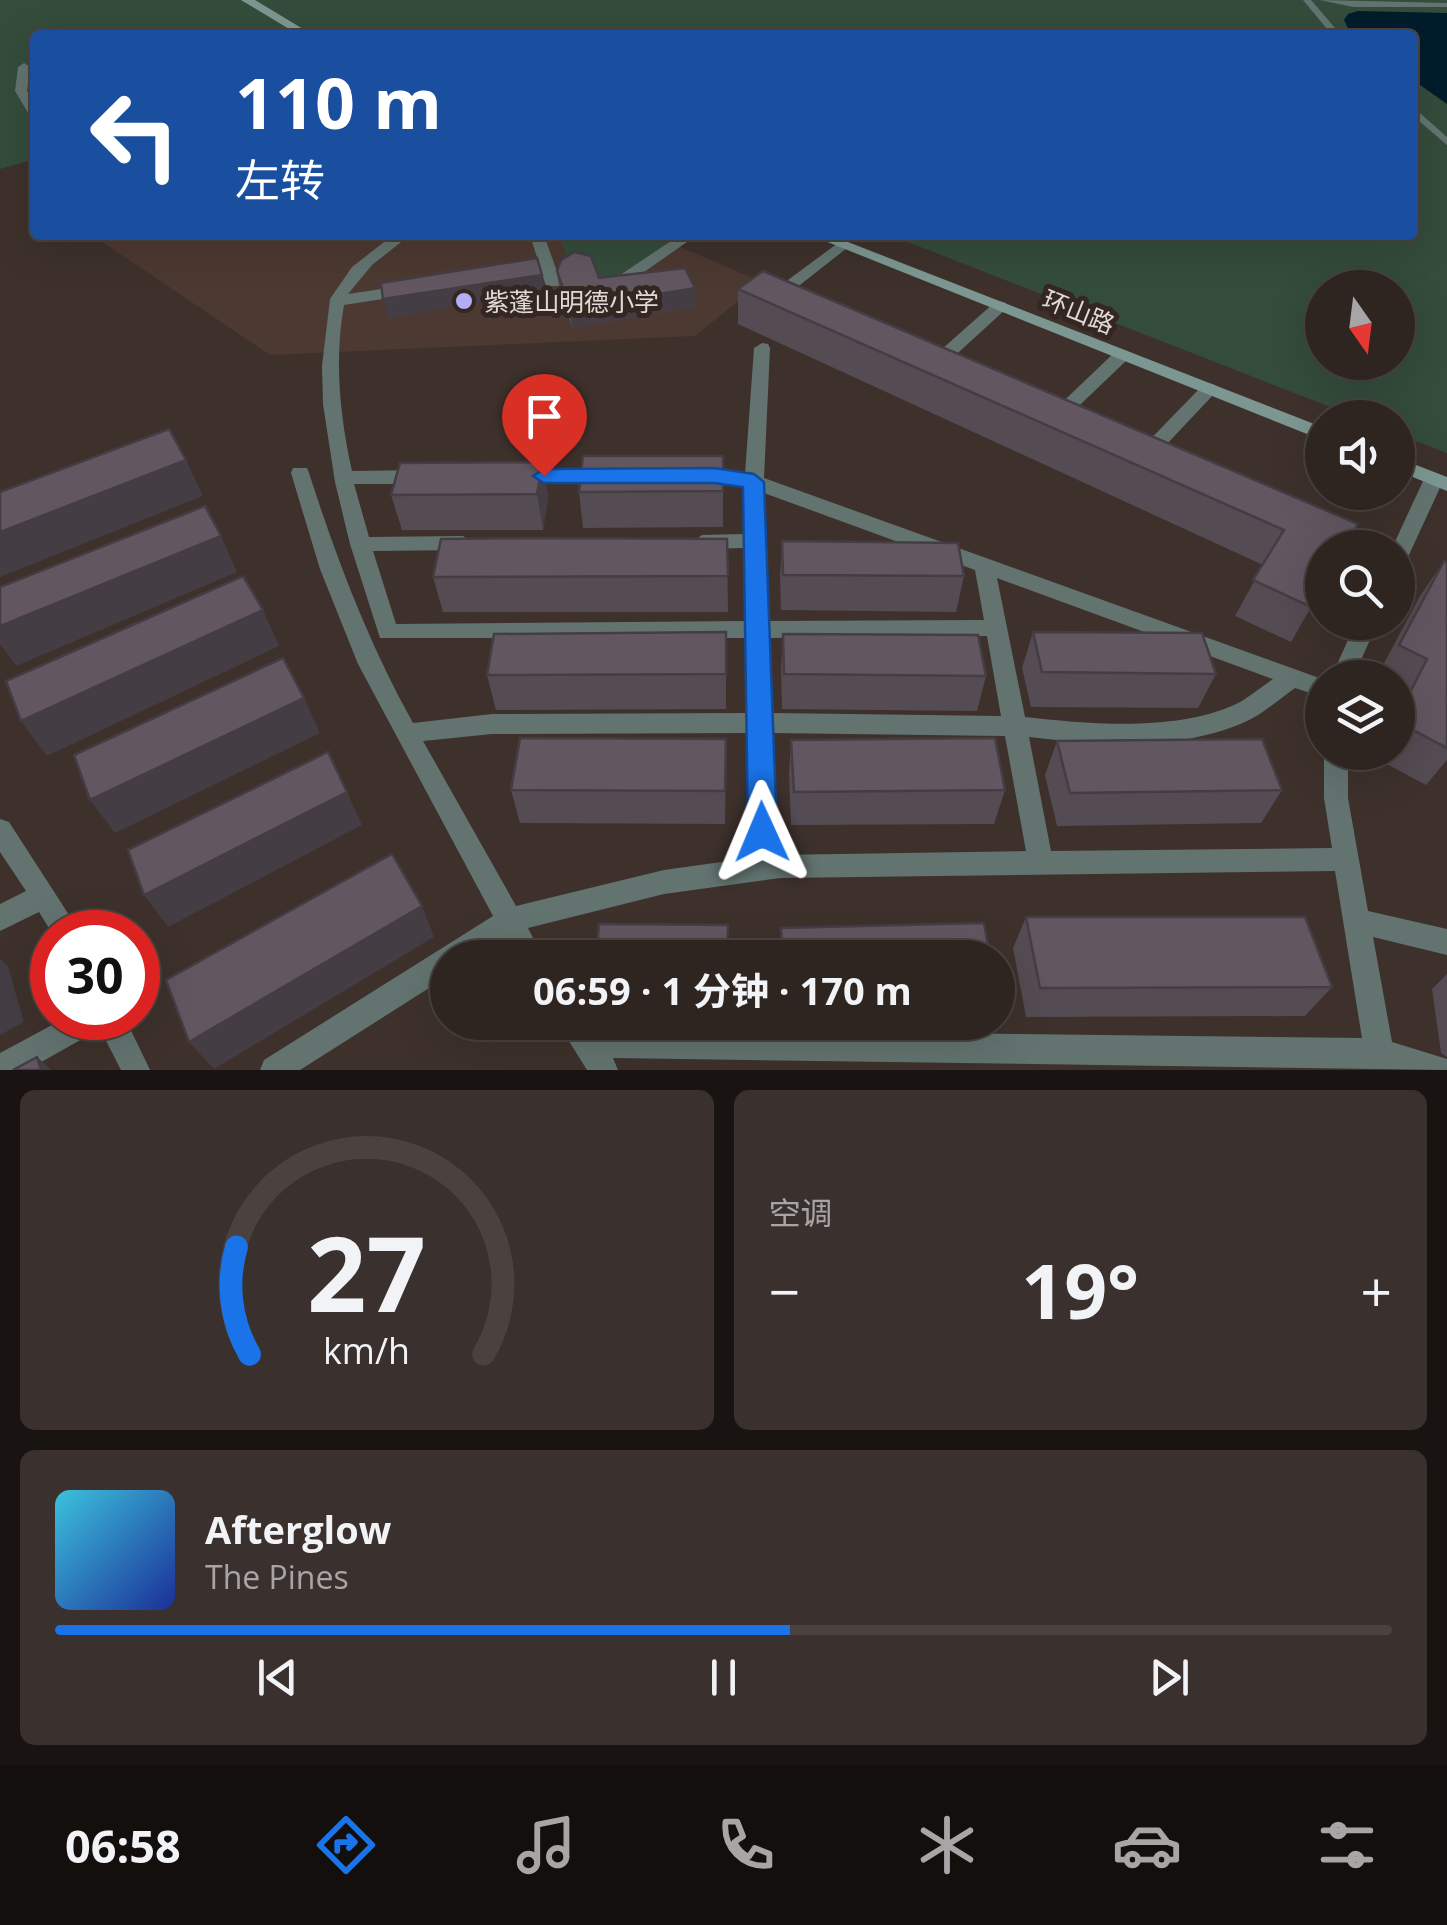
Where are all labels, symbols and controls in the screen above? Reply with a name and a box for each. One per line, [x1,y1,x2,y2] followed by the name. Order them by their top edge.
[235,54,442,150] text: 110 m
[70,70,200,200] icon: left
[235,149,325,210] text: 左转
[1305,270,1415,380] north arrow
[1305,270,1415,770] map controls
[1038,281,1120,341] street label: 环山路
[484,284,659,318] place label: 紫蓬山明德小学
[453,290,475,312] marker: 紫蓬山明德小学
[502,374,587,477] pin
[517,389,572,444] icon: arrive
[1305,400,1415,510] button: sound
[1305,530,1415,640] button: search
[1305,660,1415,770] button: layers
[710,780,814,884] position arrow
[30,910,160,1040] speed limit sign: 30
[533,964,912,1016] text: 06:59 · 1 分钟 · 170 m
[769,1191,833,1234] text: 空调
[307,1201,426,1342] text: 27
[1021,1239,1139,1341] text: 19°
[769,1253,800,1328] text: −
[1361,1253,1392,1328] text: +
[323,1326,410,1374] text: km/h
[205,1503,391,1555] text: Afterglow
[205,1555,349,1598] text: The Pines
[250,1650,305,1705] icon: previous
[696,1650,751,1705] icon: pause
[1142,1650,1197,1705] icon: next
[311,1810,381,1880] icon: directions
[511,1810,581,1880] icon: music
[711,1810,781,1880] icon: phone
[912,1810,982,1880] icon: climate
[1112,1810,1182,1880] icon: car
[1312,1810,1382,1880] icon: filters
[65,1815,181,1876] text: 06:58

